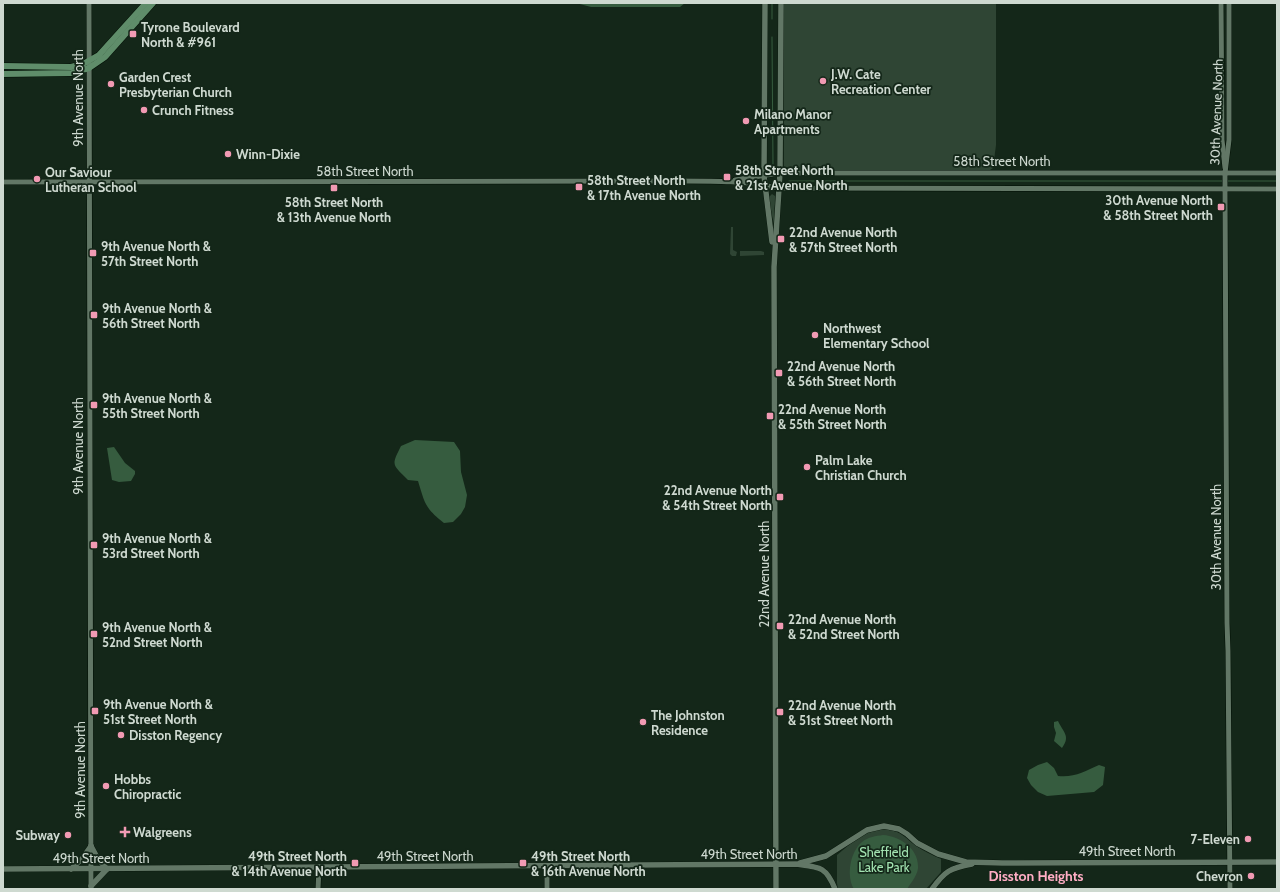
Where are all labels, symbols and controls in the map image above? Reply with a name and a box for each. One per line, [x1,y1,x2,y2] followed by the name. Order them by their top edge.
[141,19,240,50] place label: Tyrone Boulevard North & #961
[128,29,138,39] marker: Tyrone Boulevard North & #961
[70,49,86,147] street label: 9th Avenue North
[1206,59,1226,165] street label: 30th Avenue North
[830,66,932,97] place label: J.W. Cate Recreation Center
[119,69,232,100] place label: Garden Crest Presbyterian Church
[818,76,828,86] marker: J.W. Cate Recreation Center
[106,79,116,89] marker: Garden Crest Presbyterian Church
[152,102,234,118] place label: Crunch Fitness
[139,105,149,115] marker: Crunch Fitness
[754,106,832,137] place label: Milano Manor Apartments
[741,116,751,126] marker: Milano Manor Apartments
[236,146,300,162] place label: Winn-Dixie
[223,149,233,159] marker: Winn-Dixie
[953,153,1051,169] street label: 58th Street North
[735,162,848,193] place label: 58th Street North & 21st Avenue North
[316,163,414,179] street label: 58th Street North
[45,164,137,195] place label: Our Saviour Lutheran School
[587,172,701,203] place label: 58th Street North & 17th Avenue North
[722,172,732,182] marker: 58th Street North & 21st Avenue North
[32,174,42,184] marker: Our Saviour Lutheran School
[574,182,584,192] marker: 58th Street North & 17th Avenue North
[329,183,339,193] marker: 58th Street North & 13th Avenue North
[1103,192,1213,223] place label: 30th Avenue North & 58th Street North
[277,194,391,225] place label: 58th Street North & 13th Avenue North
[1216,202,1226,212] marker: 30th Avenue North & 58th Street North
[789,224,897,255] place label: 22nd Avenue North & 57th Street North
[776,234,786,244] marker: 22nd Avenue North & 57th Street North
[101,238,212,269] place label: 9th Avenue North & 57th Street North
[88,248,98,258] marker: 9th Avenue North & 57th Street North
[102,300,213,331] place label: 9th Avenue North & 56th Street North
[89,310,99,320] marker: 9th Avenue North & 56th Street North
[823,320,930,351] place label: Northwest Elementary School
[810,330,820,340] marker: Northwest Elementary School
[787,358,896,389] place label: 22nd Avenue North & 56th Street North
[774,368,784,378] marker: 22nd Avenue North & 56th Street North
[102,390,213,421] place label: 9th Avenue North & 55th Street North
[70,397,86,495] street label: 9th Avenue North
[89,400,99,410] marker: 9th Avenue North & 55th Street North
[778,401,887,432] place label: 22nd Avenue North & 55th Street North
[765,411,775,421] marker: 22nd Avenue North & 55th Street North
[815,452,907,483] place label: Palm Lake Christian Church
[802,462,812,472] marker: Palm Lake Christian Church
[662,482,772,513] place label: 22nd Avenue North & 54th Street North
[1208,484,1224,590] street label: 30th Avenue North
[775,492,785,502] marker: 22nd Avenue North & 54th Street North
[756,521,772,627] street label: 22nd Avenue North
[102,530,213,561] place label: 9th Avenue North & 53rd Street North
[89,540,99,550] marker: 9th Avenue North & 53rd Street North
[788,611,900,642] place label: 22nd Avenue North & 52nd Street North
[102,619,213,650] place label: 9th Avenue North & 52nd Street North
[775,621,785,631] marker: 22nd Avenue North & 52nd Street North
[89,629,99,639] marker: 9th Avenue North & 52nd Street North
[103,696,214,727] place label: 9th Avenue North & 51st Street North
[788,697,896,728] place label: 22nd Avenue North & 51st Street North
[90,706,100,716] marker: 9th Avenue North & 51st Street North
[651,707,725,738] place label: The Johnston Residence
[775,707,785,717] marker: 22nd Avenue North & 51st Street North
[638,717,648,727] marker: The Johnston Residence
[72,721,88,819] street label: 9th Avenue North
[129,727,222,743] place label: Disston Regency
[116,730,126,740] marker: Disston Regency
[114,771,181,802] place label: Hobbs Chiropractic
[101,781,111,791] marker: Hobbs Chiropractic
[133,824,192,840] place label: Walgreens
[15,827,60,843] place label: Subway
[120,827,130,837] marker: Walgreens
[63,830,73,840] marker: Subway
[1191,831,1240,847] place label: 7-Eleven
[1243,834,1253,844] marker: 7-Eleven
[1078,843,1176,859] street label: 49th Street North
[858,844,910,875] park label: Sheffield Lake Park
[700,846,798,862] street label: 49th Street North
[232,848,347,879] place label: 49th Street North & 14th Avenue North
[376,848,474,864] street label: 49th Street North
[531,848,646,879] place label: 49th Street North & 16th Avenue North
[52,850,150,866] street label: 49th Street North
[350,858,360,868] marker: 49th Street North & 14th Avenue North
[518,858,528,868] marker: 49th Street North & 16th Avenue North
[989,867,1083,885] district label: Disston Heights
[1196,868,1243,884] place label: Chevron
[1246,871,1256,881] marker: Chevron

